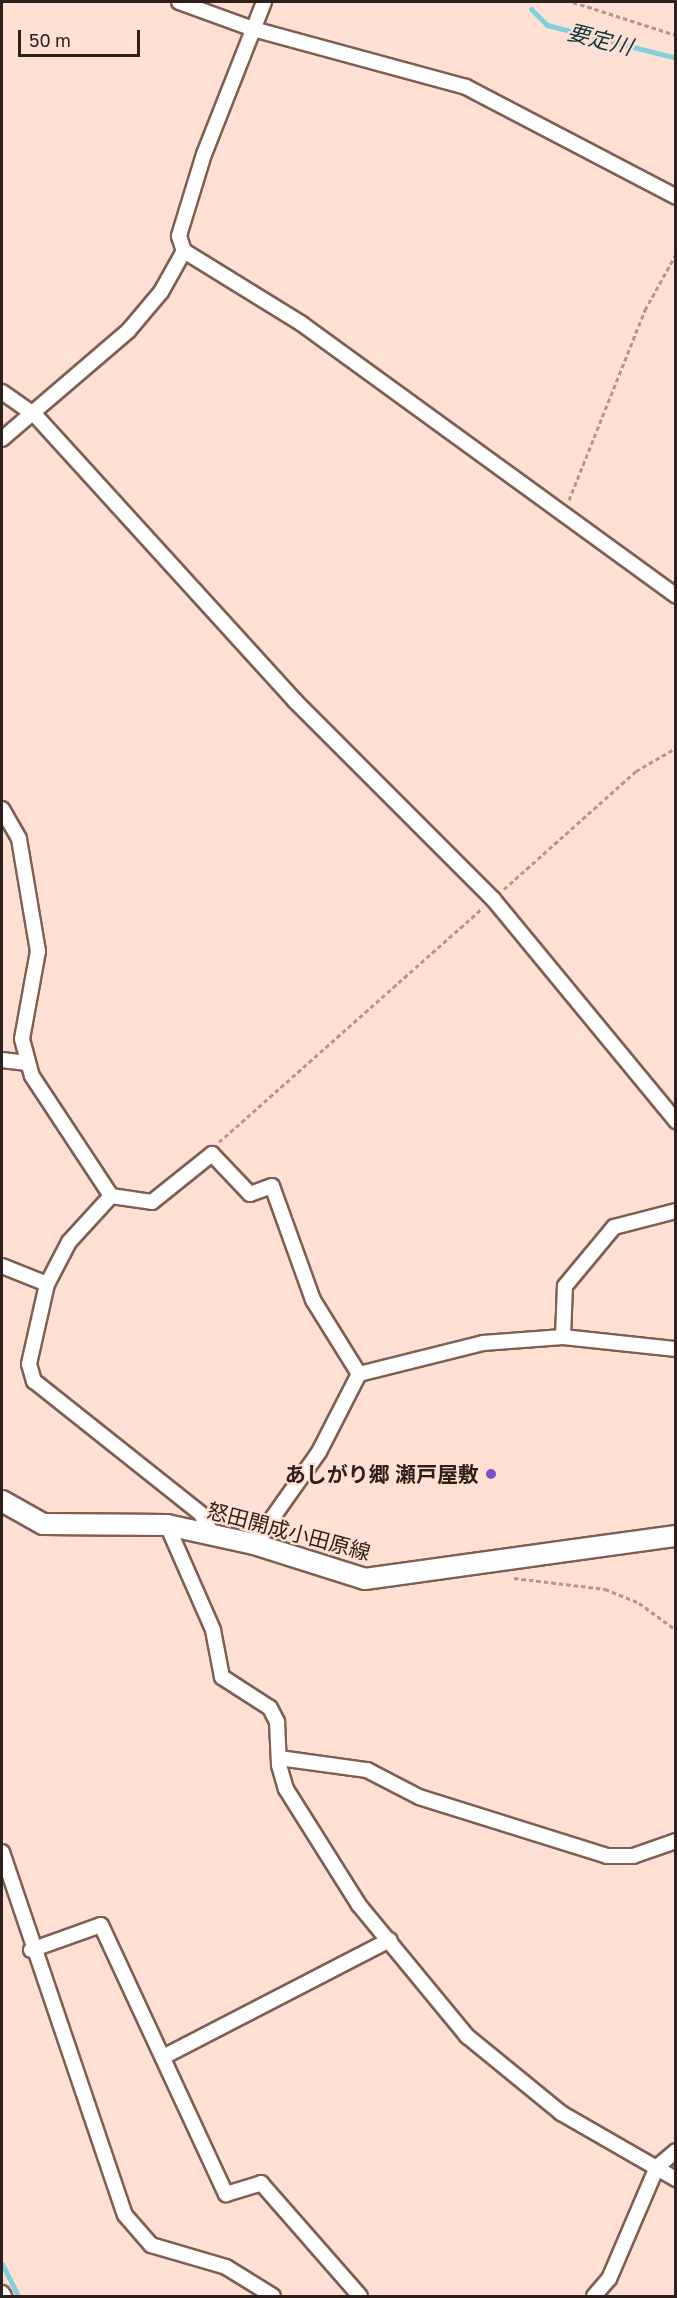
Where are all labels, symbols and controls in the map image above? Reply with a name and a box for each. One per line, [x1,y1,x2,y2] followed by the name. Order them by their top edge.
[21,18,142,56] scale bar
[565,18,635,60] water label: 要定川
[29,29,71,51] text: 50 m
[285,1461,479,1487] place label: あしがり郷 瀬戸屋敷
[484,1467,498,1481] marker: あしがり郷 瀬戸屋敷
[205,1497,373,1565] street label: 怒田開成小田原線

